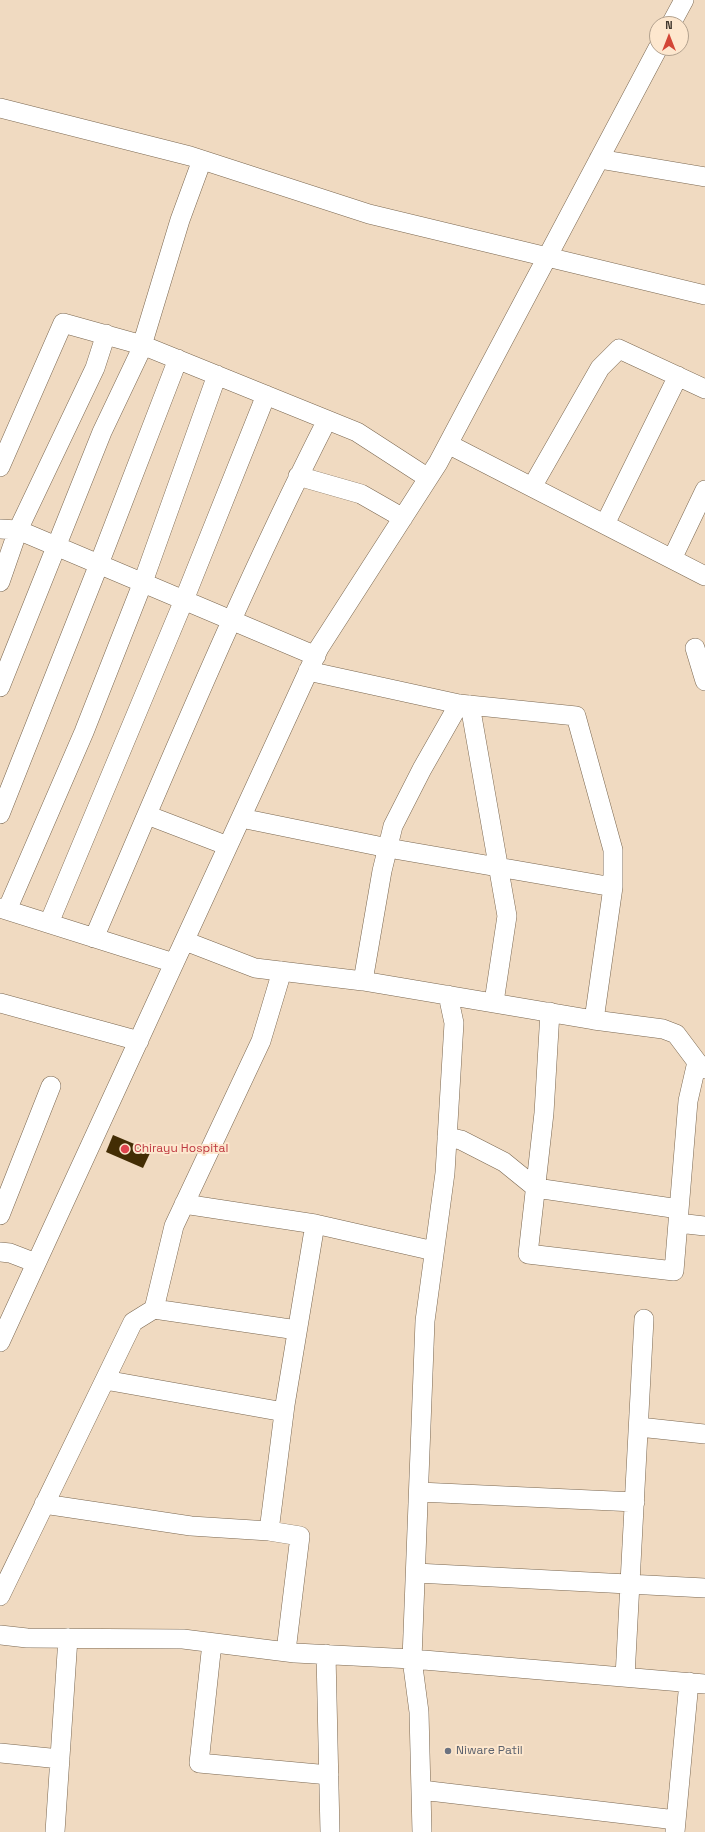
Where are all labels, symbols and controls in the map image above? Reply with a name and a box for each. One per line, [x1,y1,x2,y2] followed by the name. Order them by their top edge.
[649,16,689,56] north arrow
[665,18,673,32] text: N
[134,1142,228,1156] place label: Chirayu Hospital
[119,1143,131,1155] marker: Chirayu Hospital
[456,1744,523,1758] place label: Niware Patil
[443,1746,453,1756] marker: Niware Patil

